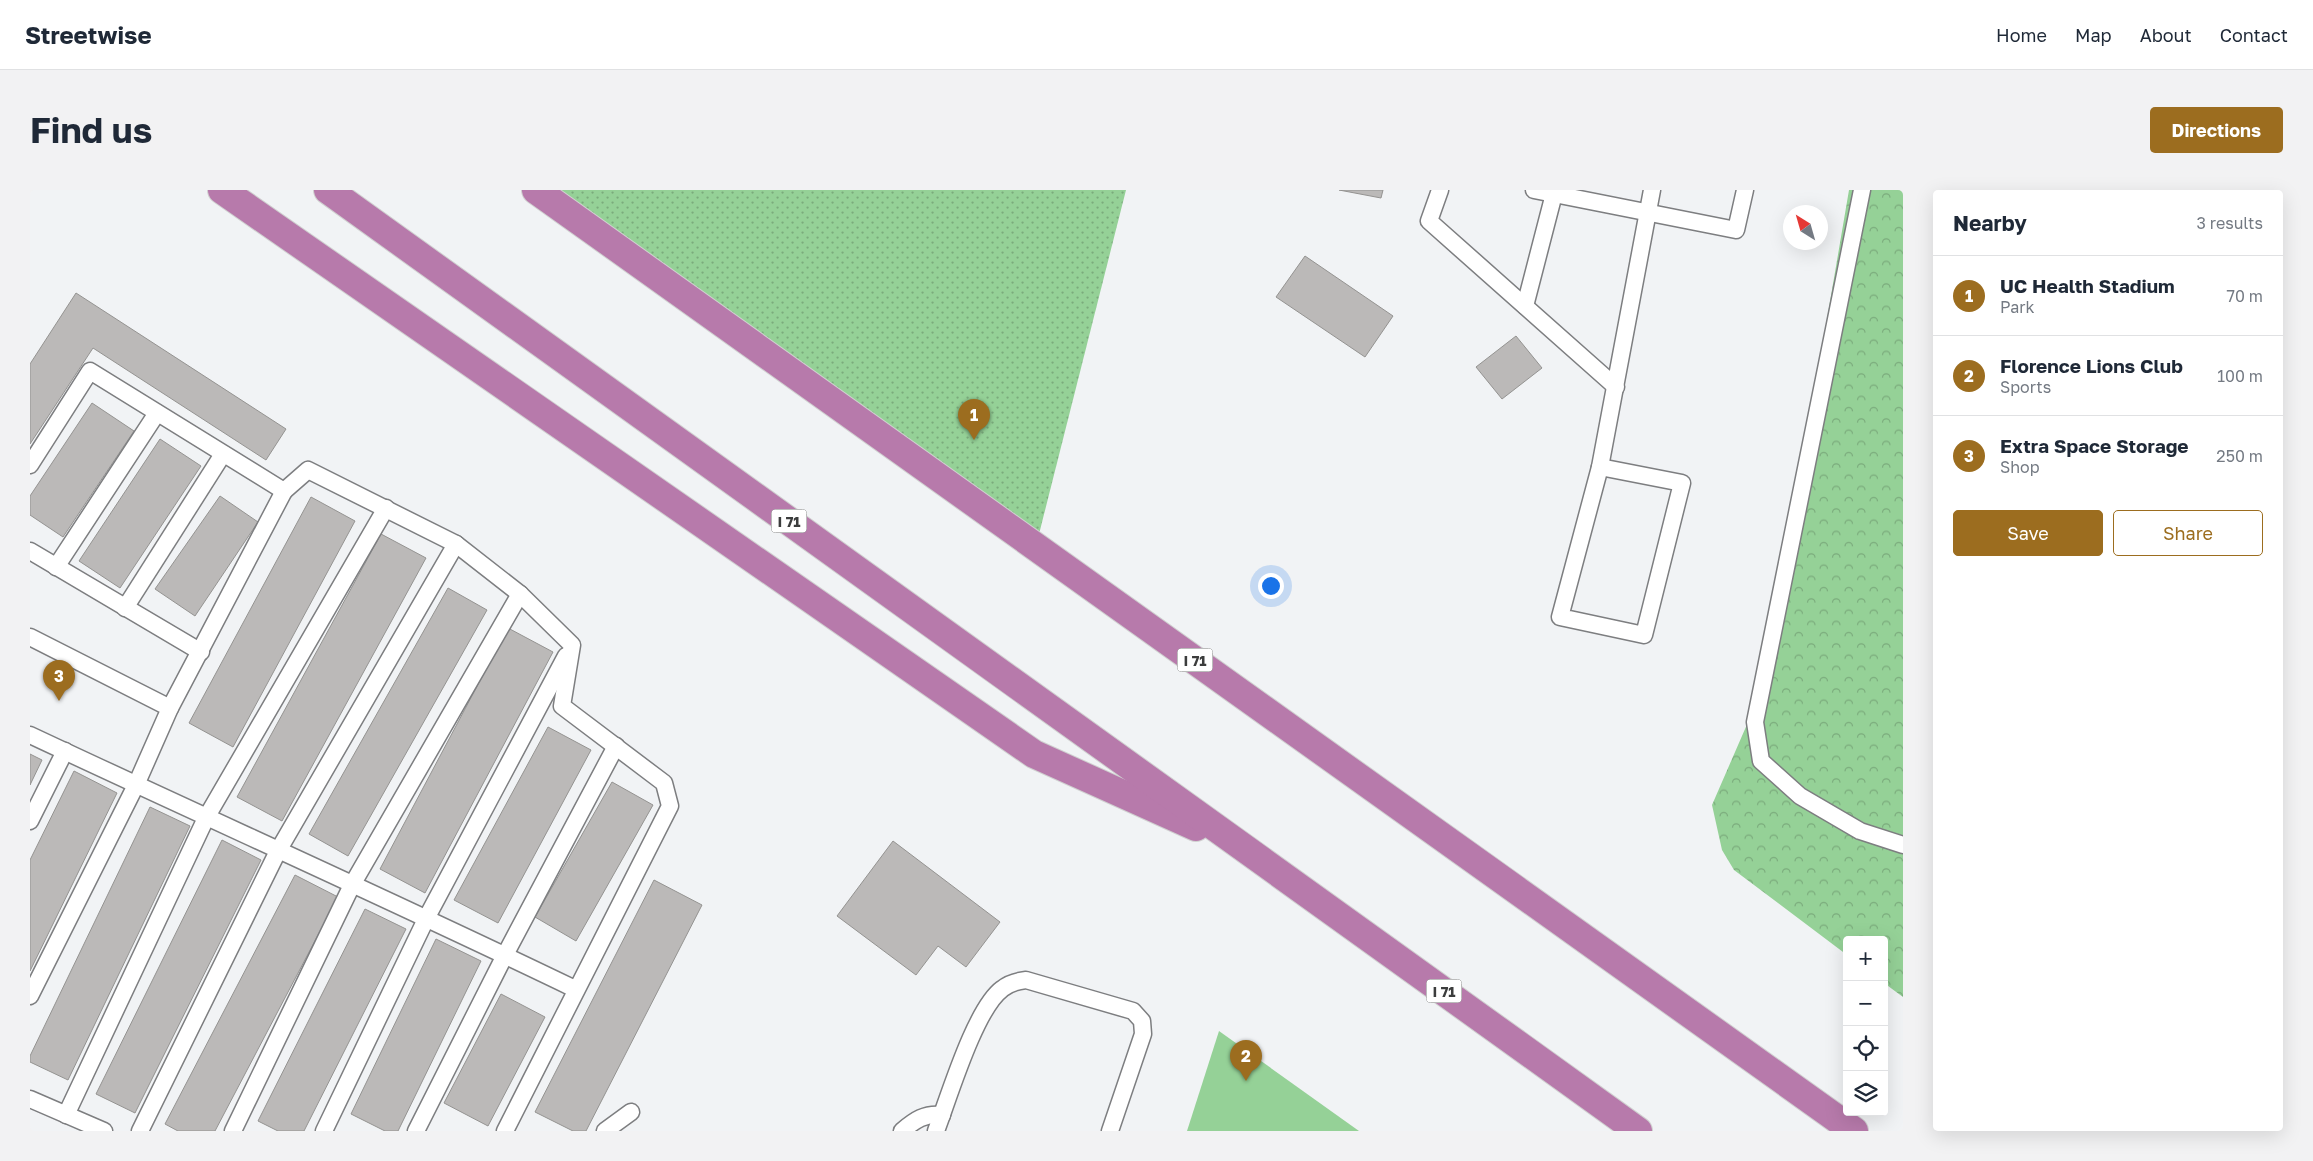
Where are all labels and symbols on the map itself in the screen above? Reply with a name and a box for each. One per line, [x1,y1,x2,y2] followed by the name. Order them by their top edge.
[1783,205,1828,250] north arrow
[958,399,990,440] pin: 1
[772,510,806,532] road number: I 71
[1258,573,1284,599] your location
[1178,648,1212,672] road number: I 71
[43,660,75,701] pin: 3
[1426,979,1462,1002] road number: I 71
[1230,1040,1262,1081] pin: 2

